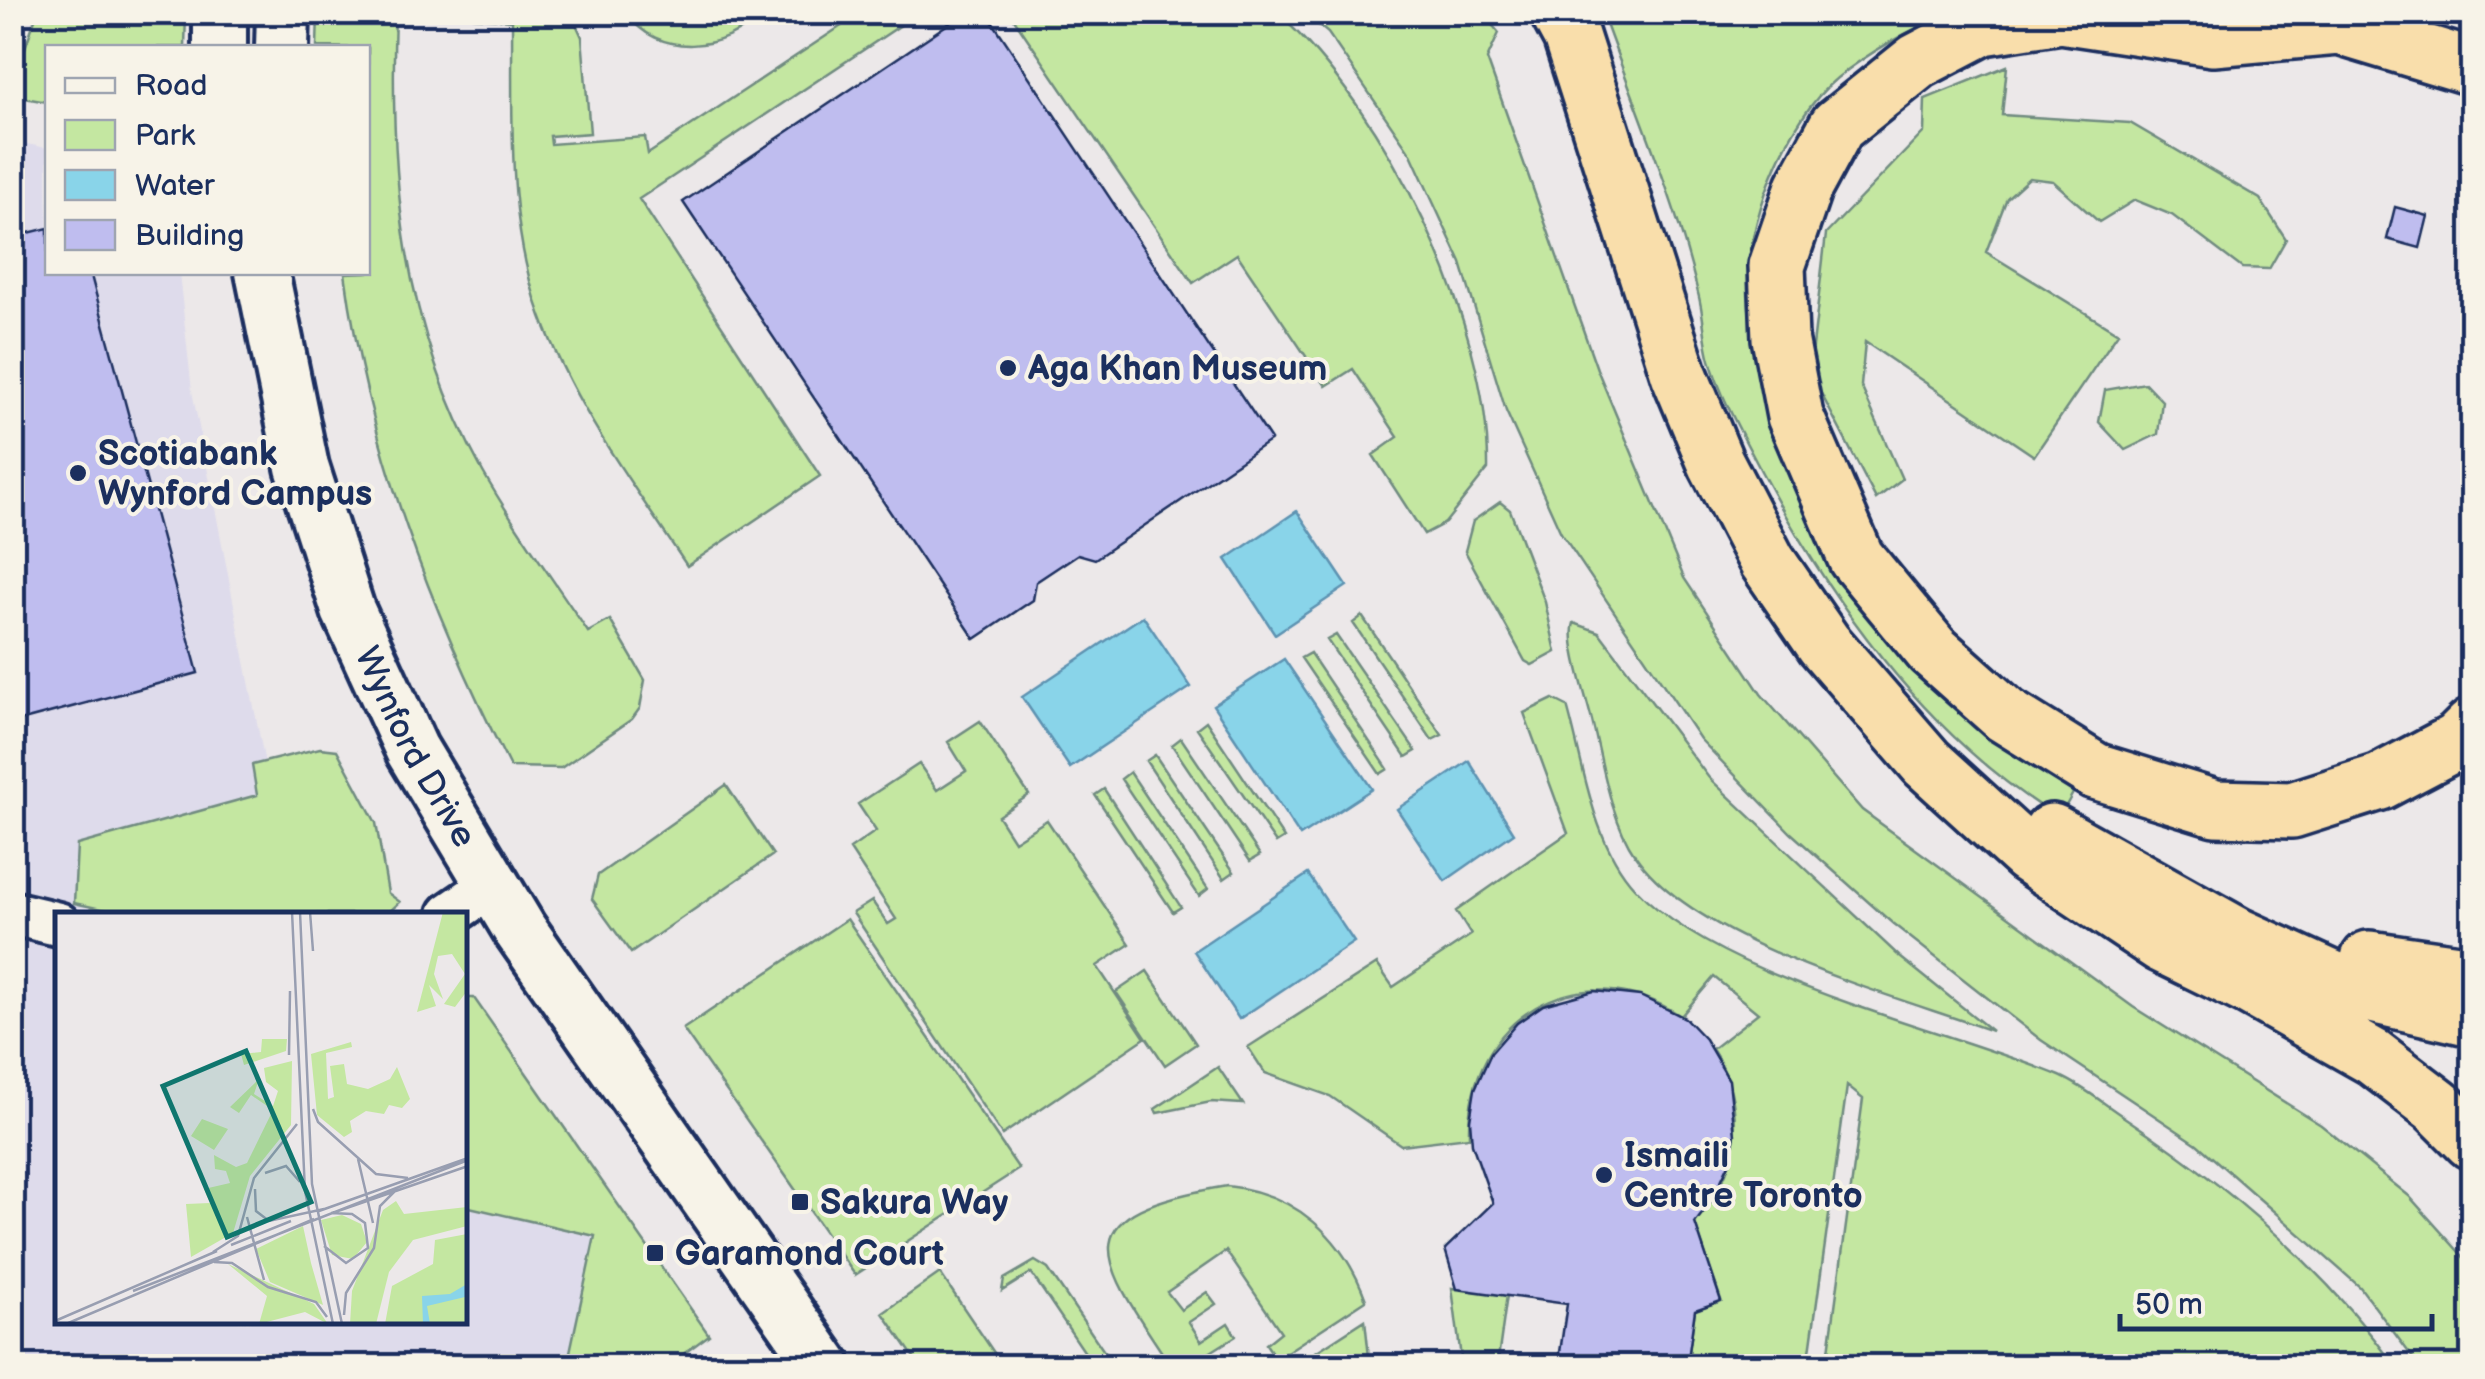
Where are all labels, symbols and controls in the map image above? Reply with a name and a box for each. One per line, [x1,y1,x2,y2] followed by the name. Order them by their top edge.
[45,45,370,275] legend
[135,68,208,104] text: Road
[135,118,195,154] text: Park
[135,168,216,204] text: Water
[135,218,244,254] text: Building
[1027,348,1327,391] place label: Aga Khan Museum
[997,357,1019,379] marker: Aga Khan Museum
[98,433,372,516] place label: Scotiabank Wynford Campus
[67,462,89,484] marker: Scotiabank Wynford Campus
[345,640,485,855] street label: Wynford Drive
[55,912,468,1324] inset map
[1624,1135,1863,1218] place label: Ismaili Centre Toronto
[1593,1164,1615,1186] marker: Ismaili Centre Toronto
[820,1182,1008,1225] place label: Sakura Way
[789,1191,811,1213] marker: Sakura Way
[675,1233,944,1276] place label: Garamond Court
[644,1242,666,1264] marker: Garamond Court
[2120,1269,2432,1331] scale bar
[2135,1287,2203,1323] text: 50 m

